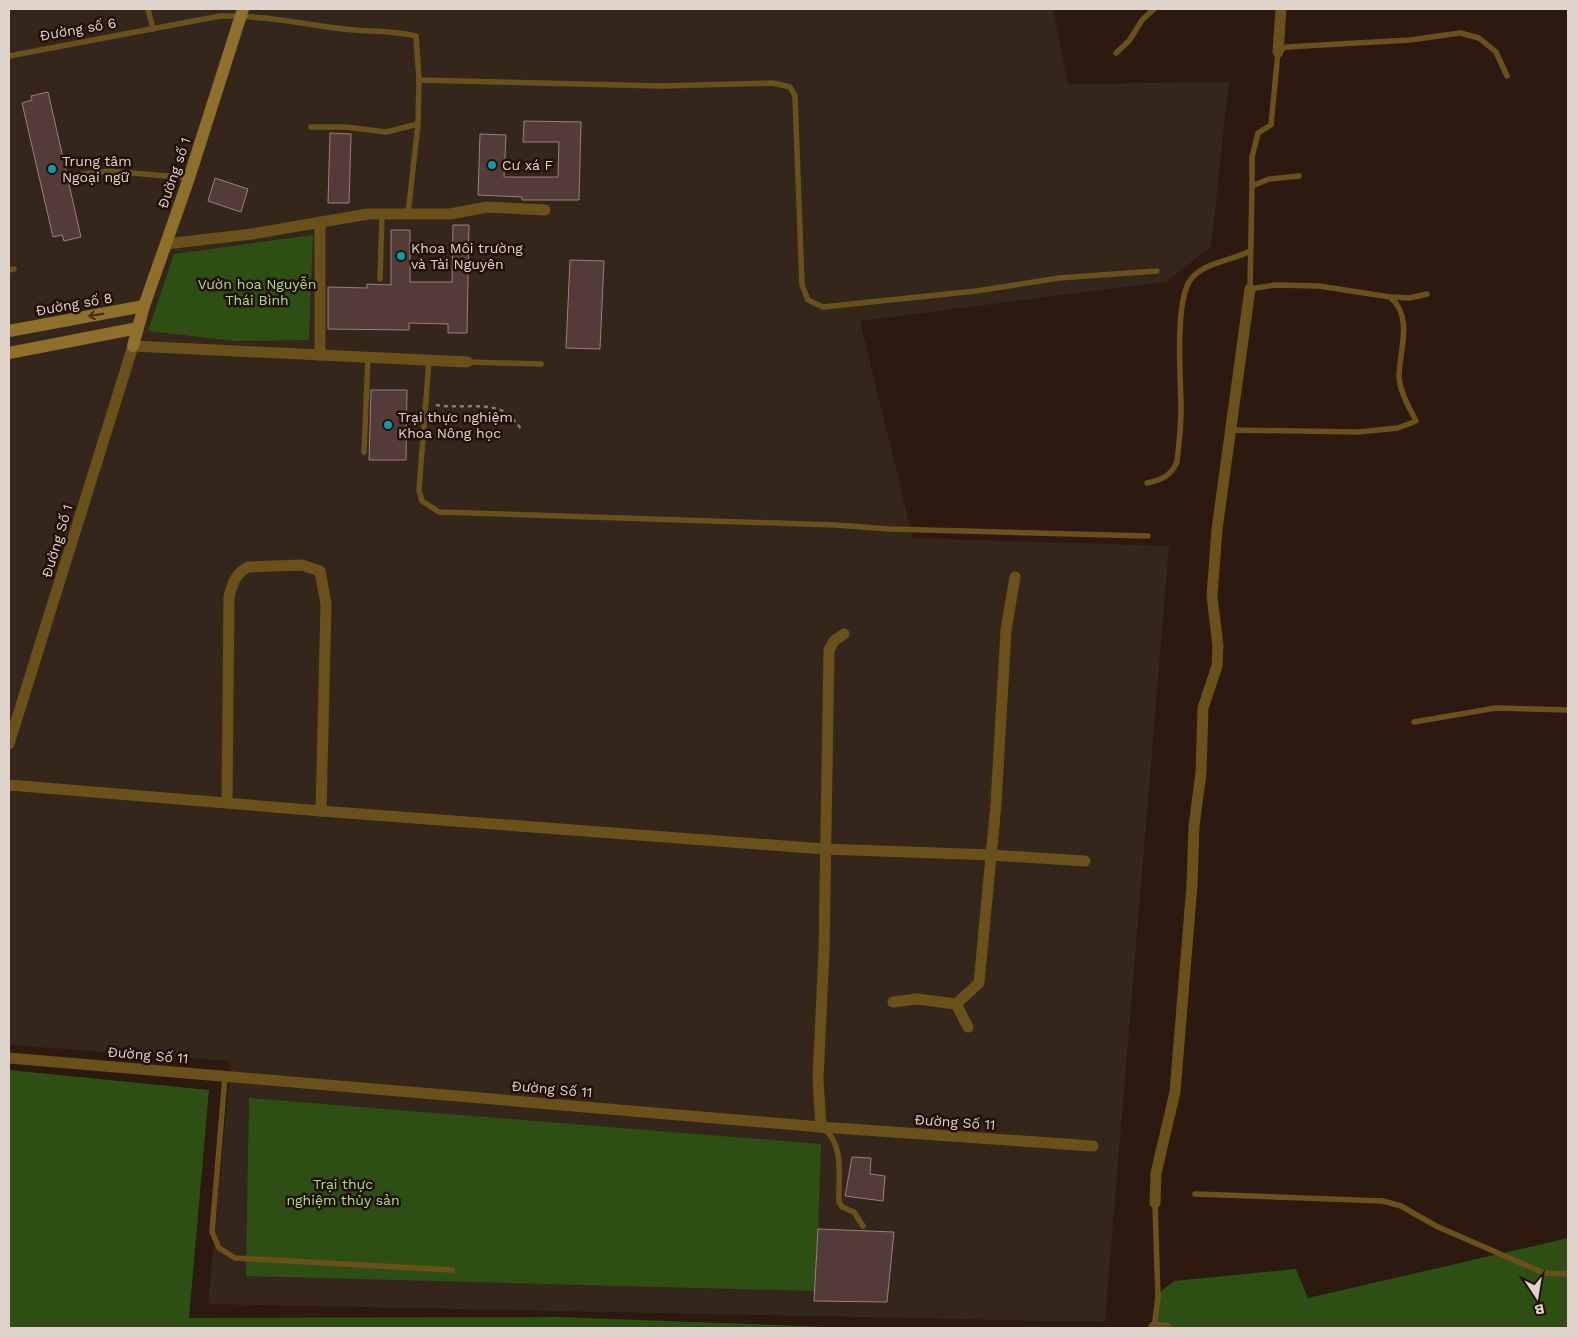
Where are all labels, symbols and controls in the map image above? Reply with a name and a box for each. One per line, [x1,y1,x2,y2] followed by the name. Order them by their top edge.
[39,14,117,44] street label: Đường số 6
[154,135,194,211] street label: Đường số 1
[62,153,132,185] place label: Trung tâm Ngoại ngữ
[502,157,553,173] place label: Cư xá F
[486,159,498,171] marker: Cư xá F
[46,163,58,175] marker: Trung tâm Ngoại ngữ
[411,240,523,272] place label: Khoa Môi trường và Tài Nguyên
[395,250,407,262] marker: Khoa Môi trường và Tài Nguyên
[198,276,316,308] park label: Vườn hoa Nguyễn Thái Bình
[34,289,114,319] street label: Đường số 8
[88,310,104,320] one-way arrow
[398,409,513,441] place label: Trại thực nghiệm Khoa Nông học
[382,419,394,431] marker: Trại thực nghiệm Khoa Nông học
[38,503,76,579] street label: Đường Số 1
[107,1043,189,1067] street label: Đường Số 11
[511,1077,593,1101] street label: Đường Số 11
[914,1111,996,1133] street label: Đường Số 11
[286,1176,400,1208] park label: Trại thực nghiệm thủy sản
[1512,1272,1562,1322] north arrow
[1533,1301,1546,1319] text: B

